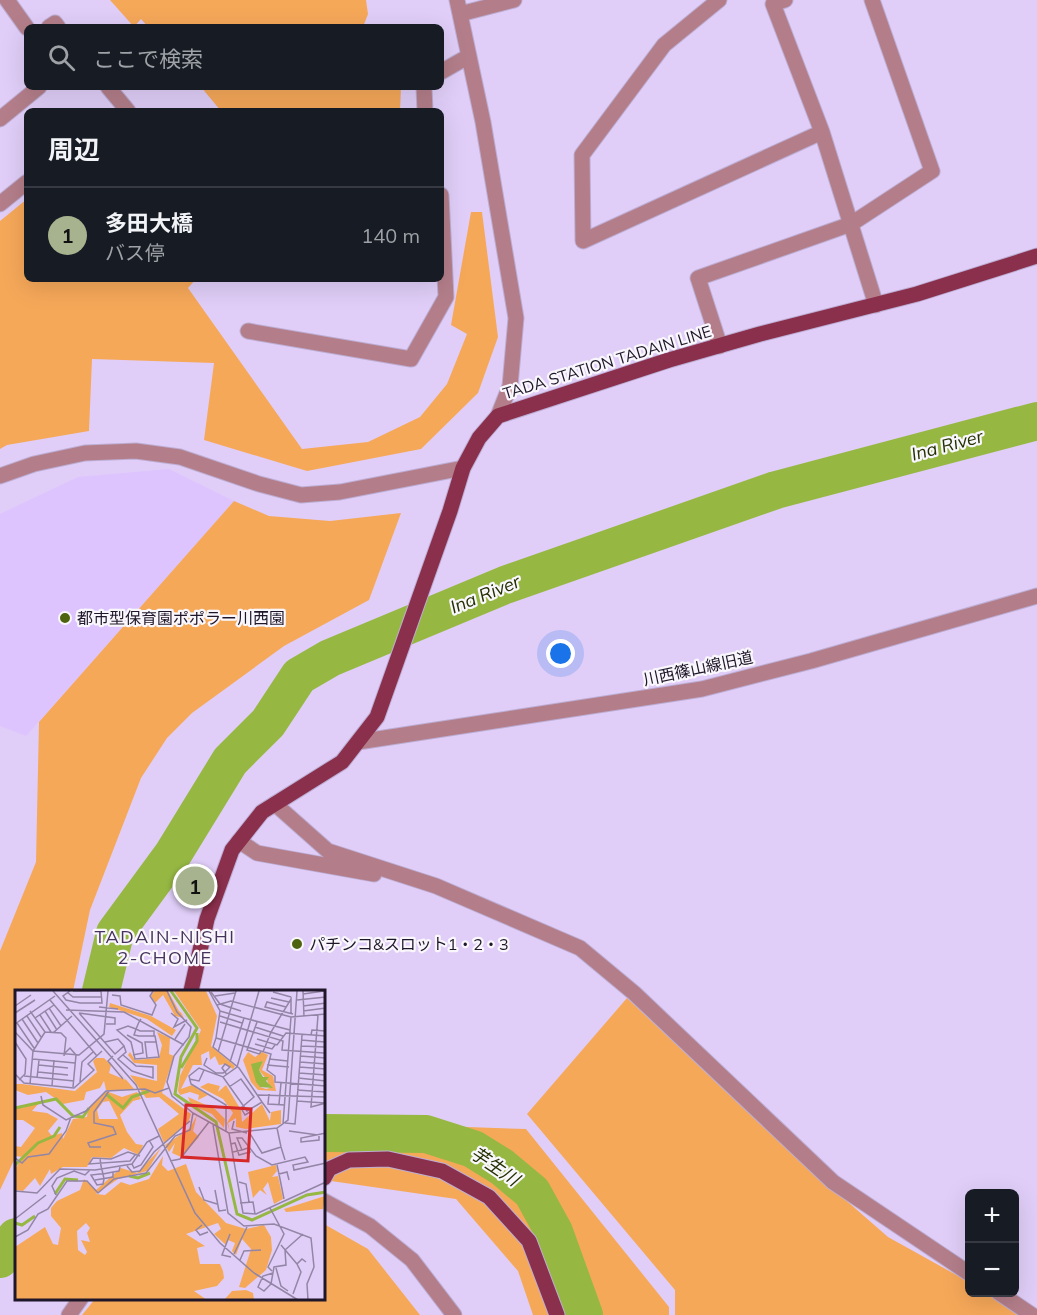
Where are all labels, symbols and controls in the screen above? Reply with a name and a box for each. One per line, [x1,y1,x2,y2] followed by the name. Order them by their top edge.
[24,24,444,90] search box
[45,41,78,74] icon: search
[93,45,203,73] text: ここで検索
[48,133,100,166] text: 周辺
[105,209,193,237] text: 多田大橋
[62,223,74,248] text: 1
[361,223,420,248] text: 140 m
[105,240,165,265] text: バス停
[500,321,714,403] street label: TADA STATION TADAIN LINE
[909,424,987,466] water label: Ina River
[447,569,525,618] water label: Ina River
[77,608,285,628] place label: 都市型保育園ポポラー川西園
[58,611,72,625] marker: 都市型保育園ポポラー川西園
[546,639,575,668] your location
[641,647,755,689] street label: 川西篠山線旧道
[176,864,214,908] pin: 1
[95,925,235,969] district label: TADAIN-NISHI 2-CHOME
[309,934,509,954] place label: パチンコ&スロット1・2・3
[290,937,304,951] marker: パチンコ&スロット1・2・3
[15,990,326,1300] inset map
[466,1141,525,1192] water label: 芋生川
[965,1189,1019,1297] map controls
[965,1189,1019,1243] button: +
[965,1243,1019,1297] button: −

